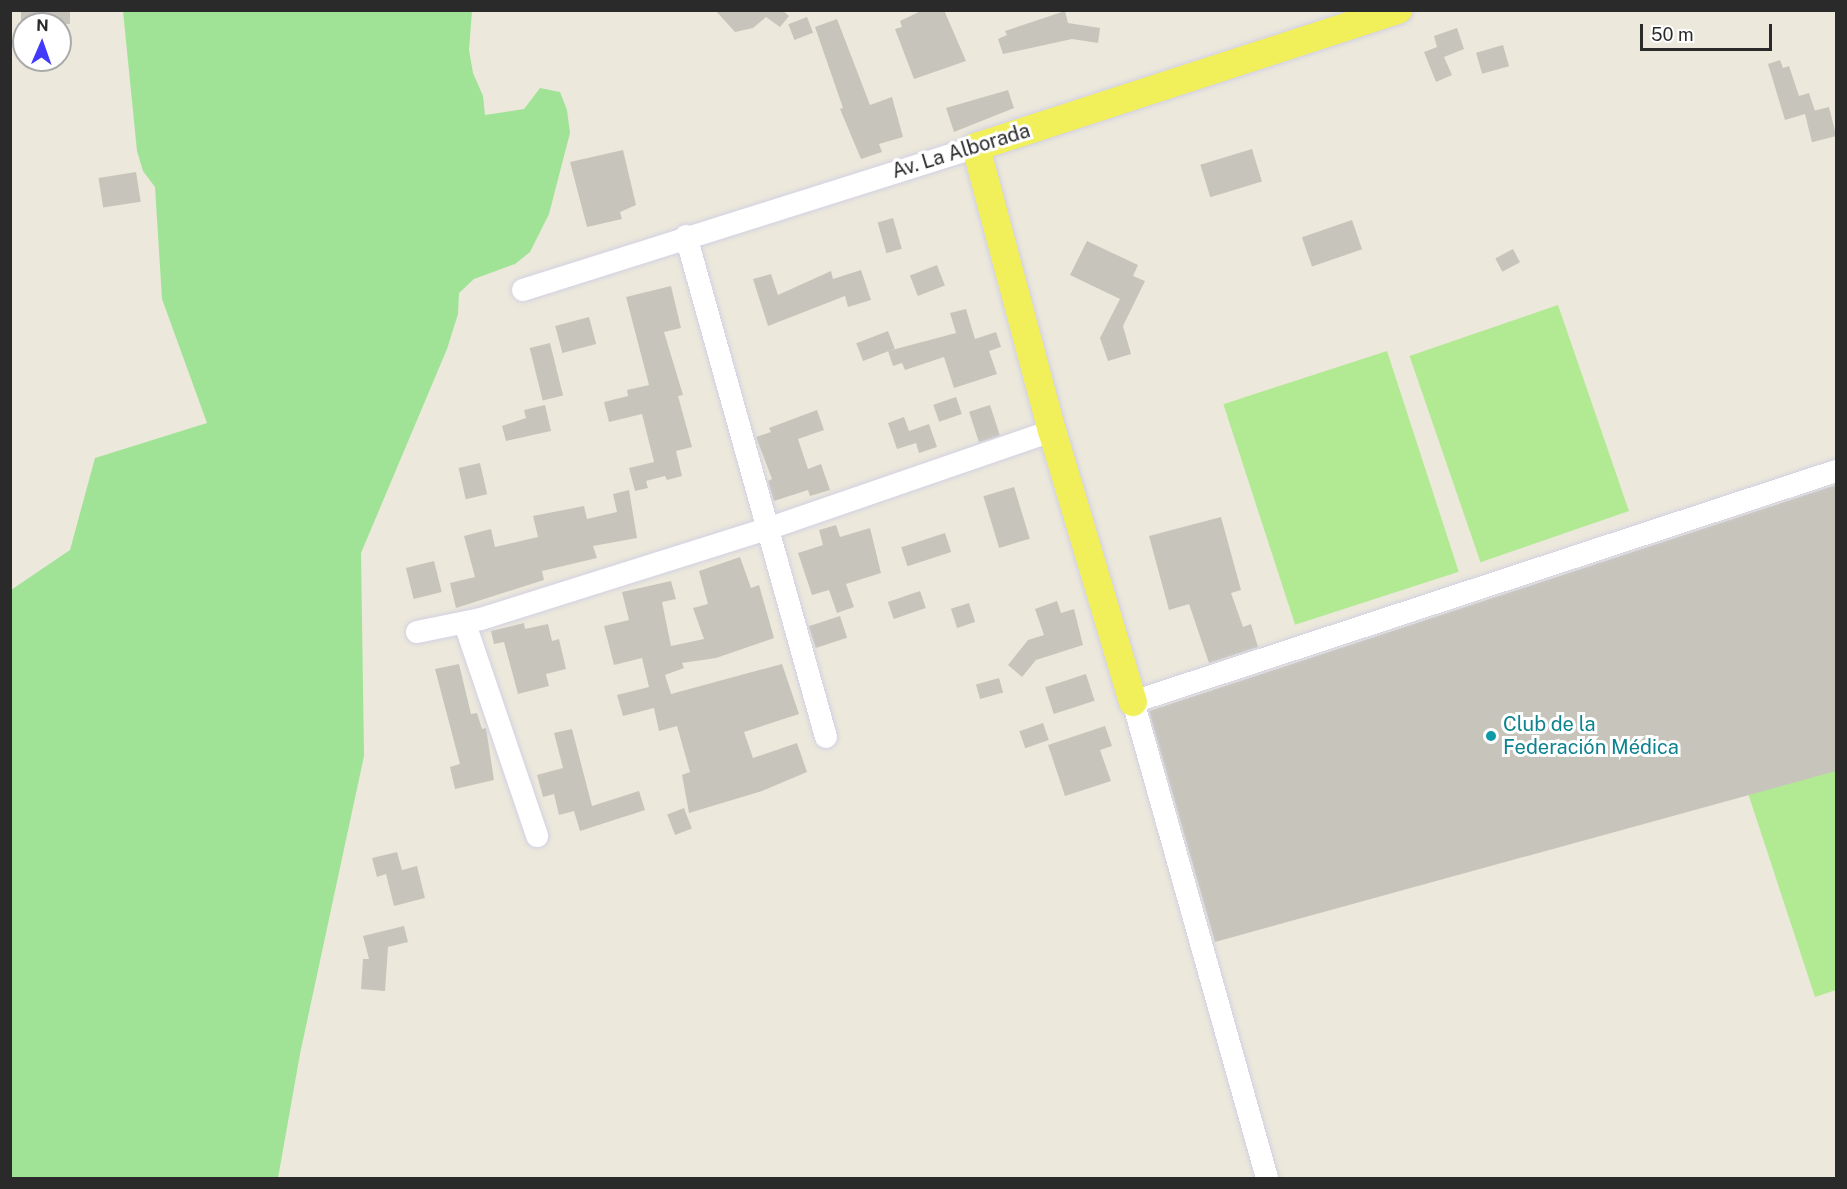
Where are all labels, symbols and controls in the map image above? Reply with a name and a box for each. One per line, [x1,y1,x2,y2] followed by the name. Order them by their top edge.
[12,12,72,72] north arrow
[1643,12,1775,50] scale bar
[36,16,49,35] text: N
[1651,24,1694,45] text: 50 m
[889,119,1033,183] street label: Av. La Alborada
[1503,712,1679,759] place label: Club de la Federación Médica
[1484,729,1498,743] marker: Club de la Federación Médica

